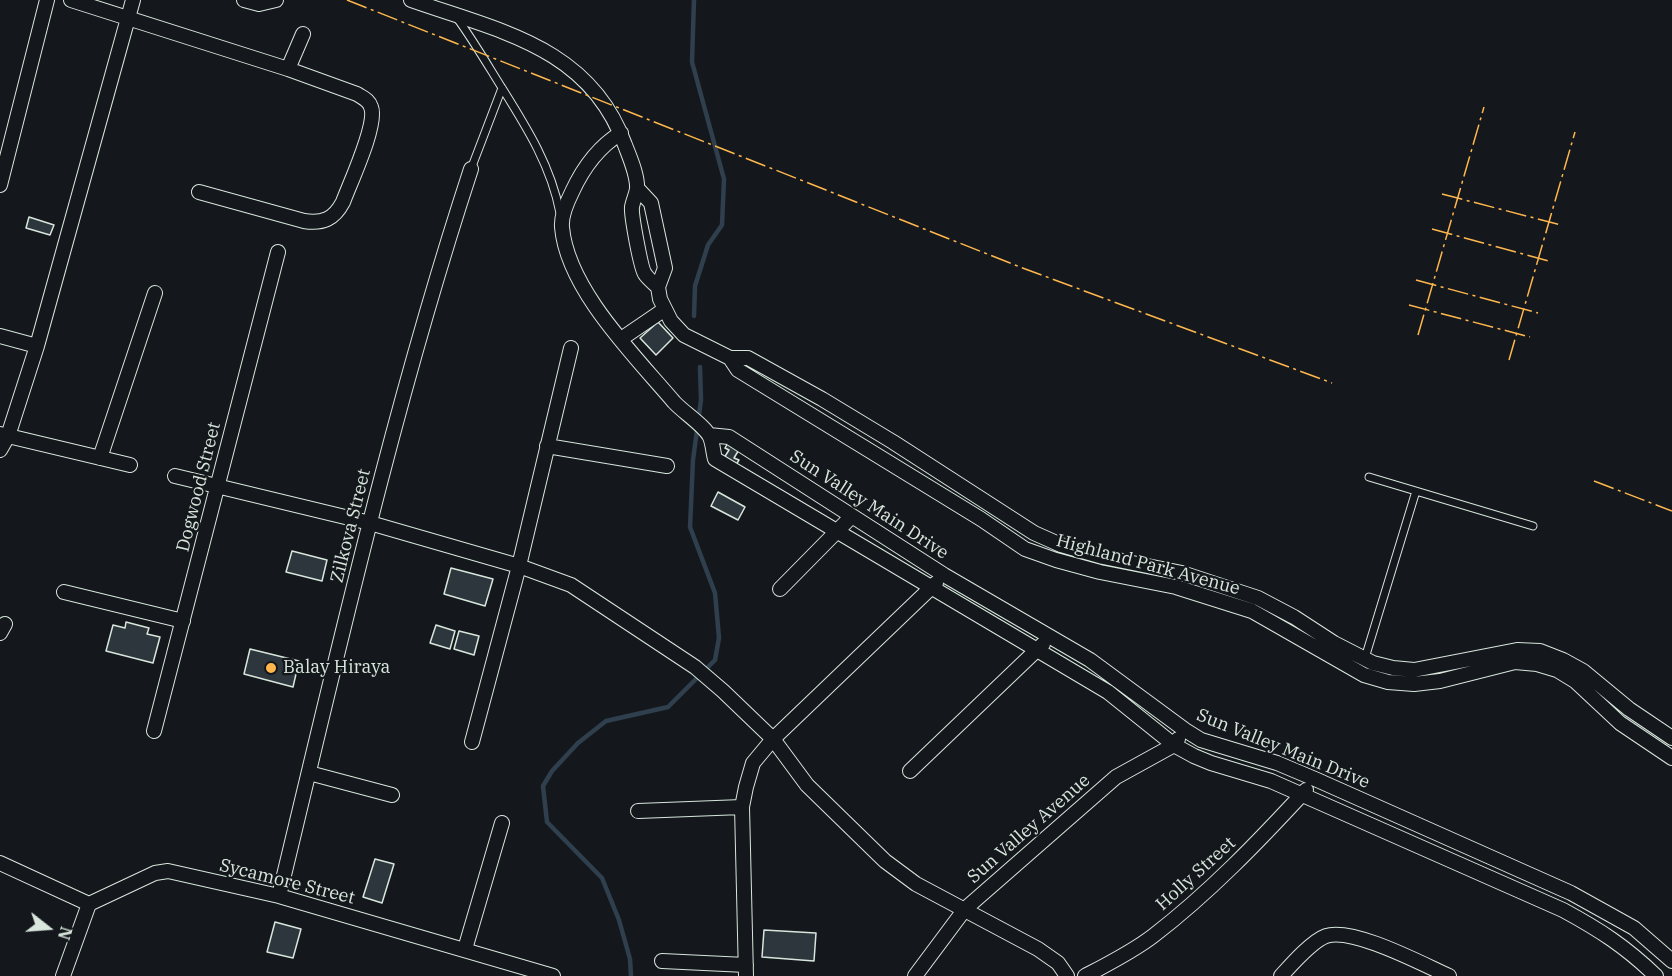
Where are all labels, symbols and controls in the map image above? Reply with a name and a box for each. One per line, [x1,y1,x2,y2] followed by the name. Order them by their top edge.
[172,420,226,554] street label: Dogwood Street
[786,446,952,564] street label: Sun Valley Main Drive
[326,467,376,585] street label: Zilkova Street
[1054,530,1242,600] street label: Highland Park Avenue
[283,657,390,679] place label: Balay Hiraya
[264,661,278,675] marker: Balay Hiraya
[1193,704,1373,794] street label: Sun Valley Main Drive
[963,770,1095,888] street label: Sun Valley Avenue
[1152,833,1240,915] street label: Holly Street
[217,855,357,909] street label: Sycamore Street
[18,898,78,958] north arrow
[54,924,77,942] text: N

